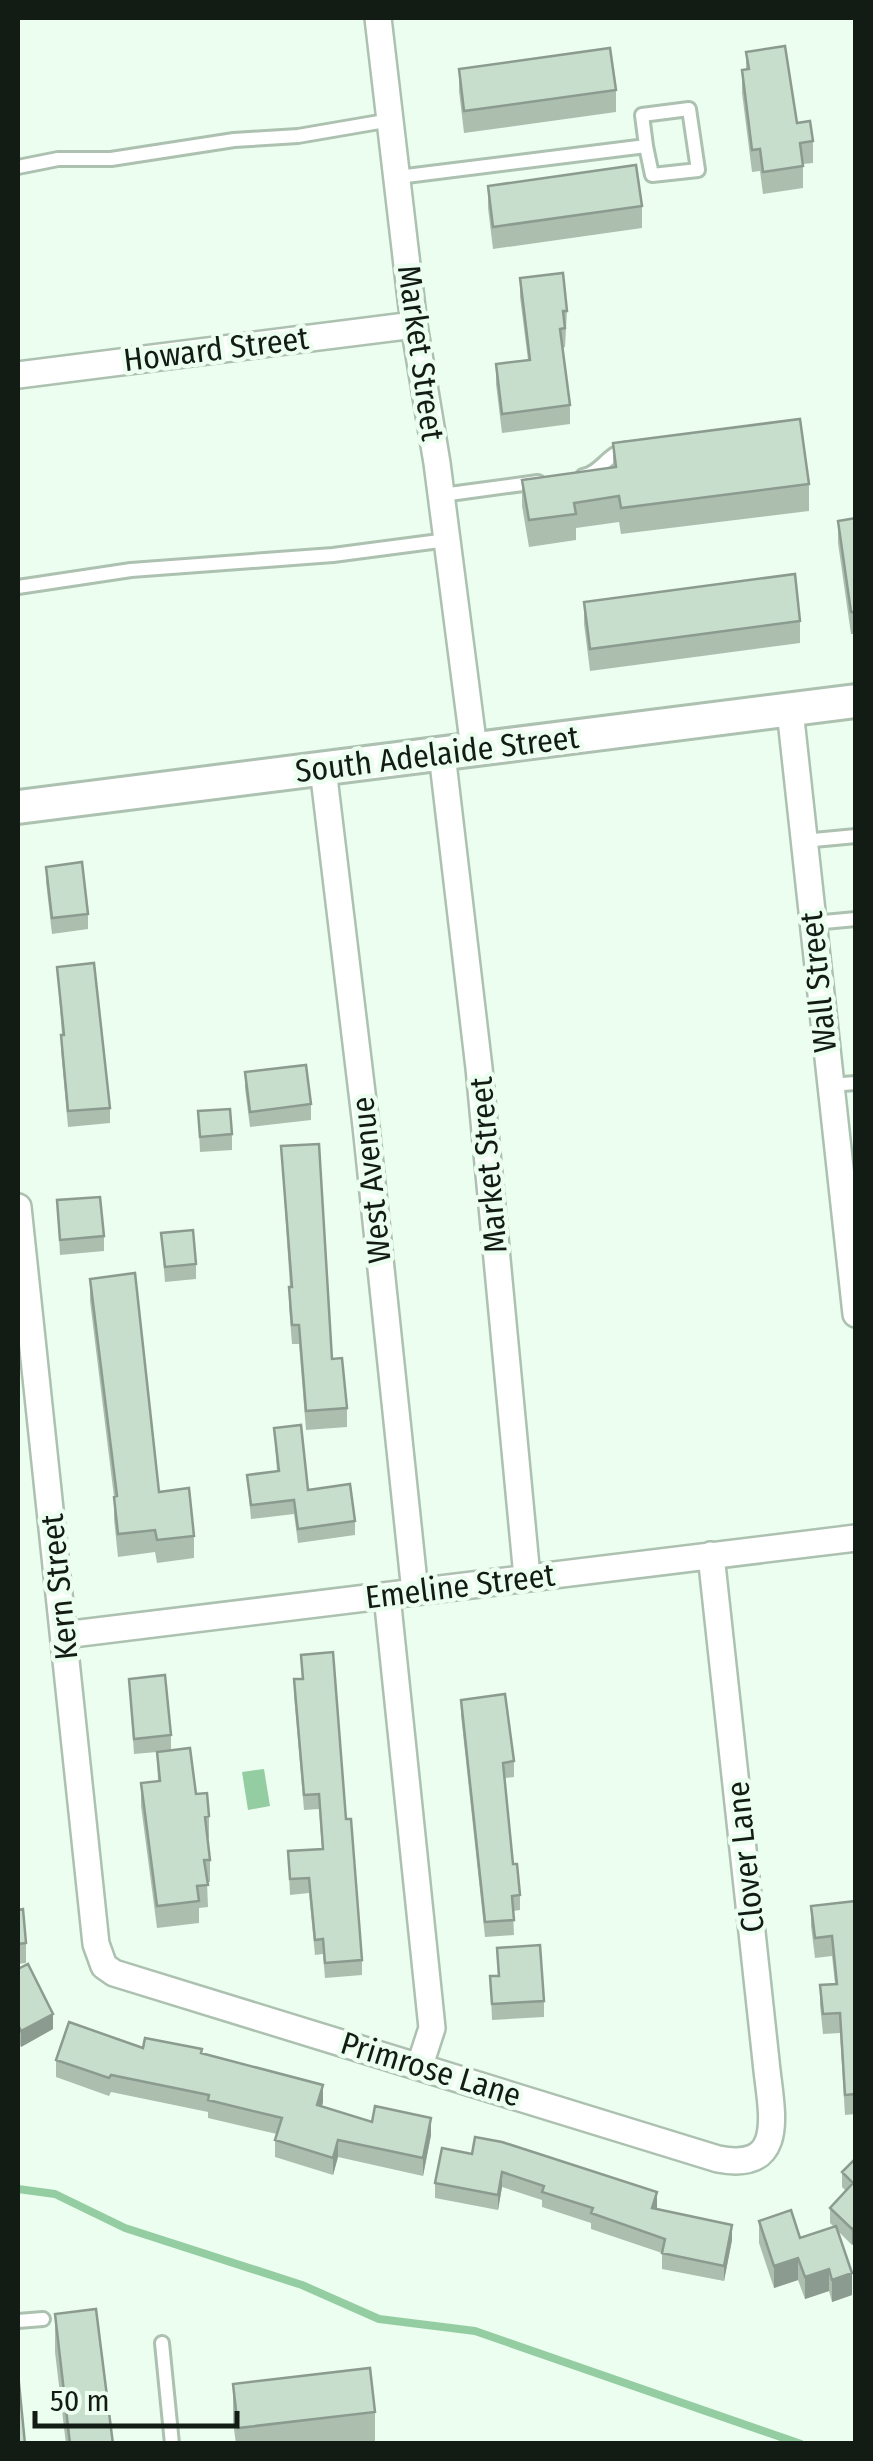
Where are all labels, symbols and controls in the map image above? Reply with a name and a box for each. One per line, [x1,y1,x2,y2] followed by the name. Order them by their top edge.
[390,263,452,444] street label: Market Street
[121,319,311,379] street label: Howard Street
[293,718,581,790] street label: South Adelaide Street
[792,909,844,1054] street label: Wall Street
[461,1075,515,1255] street label: Market Street
[343,1095,399,1265] street label: West Avenue
[32,1512,86,1662] street label: Kern Street
[363,1555,557,1616] street label: Emeline Street
[718,1780,772,1934] street label: Clover Lane
[336,2024,526,2114] street label: Primrose Lane
[35,2366,238,2428] scale bar
[50,2383,110,2419] text: 50 m

